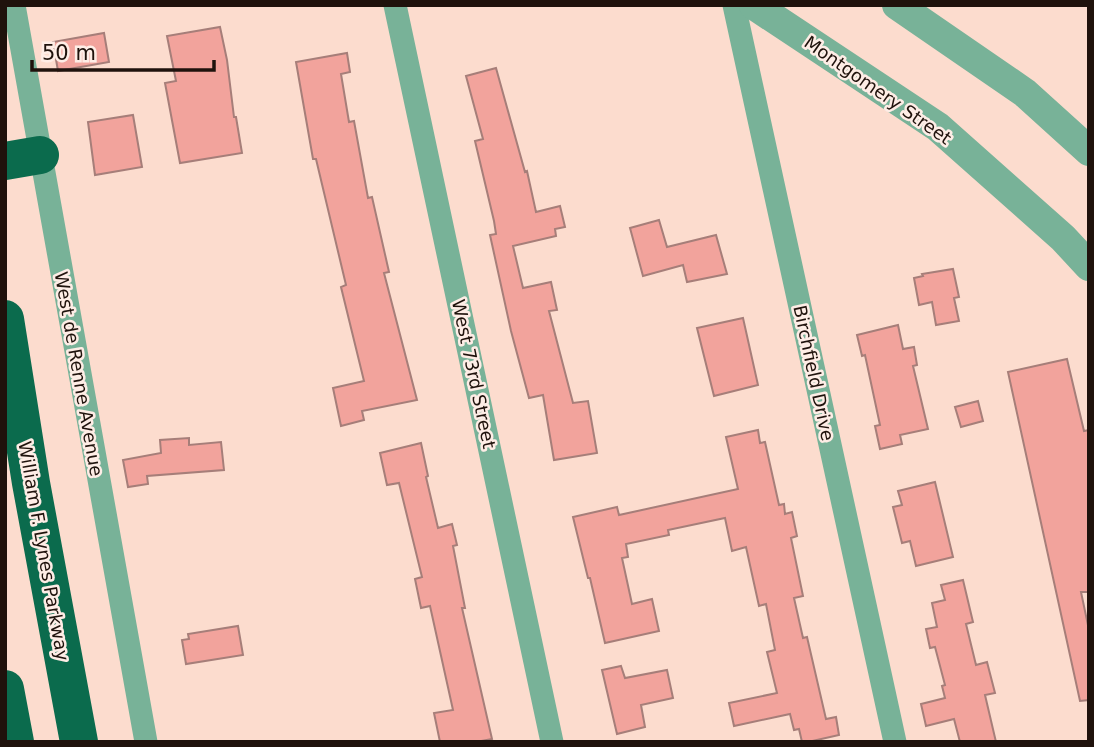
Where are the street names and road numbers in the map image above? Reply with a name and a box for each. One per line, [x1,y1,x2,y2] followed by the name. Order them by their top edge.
[800,31,956,149] street label: Montgomery Street
[51,270,107,478] street label: West de Renne Avenue
[448,298,500,450] street label: West 73rd Street
[789,303,839,443] street label: Birchfield Drive
[14,440,74,663] street label: William F. Lynes Parkway

